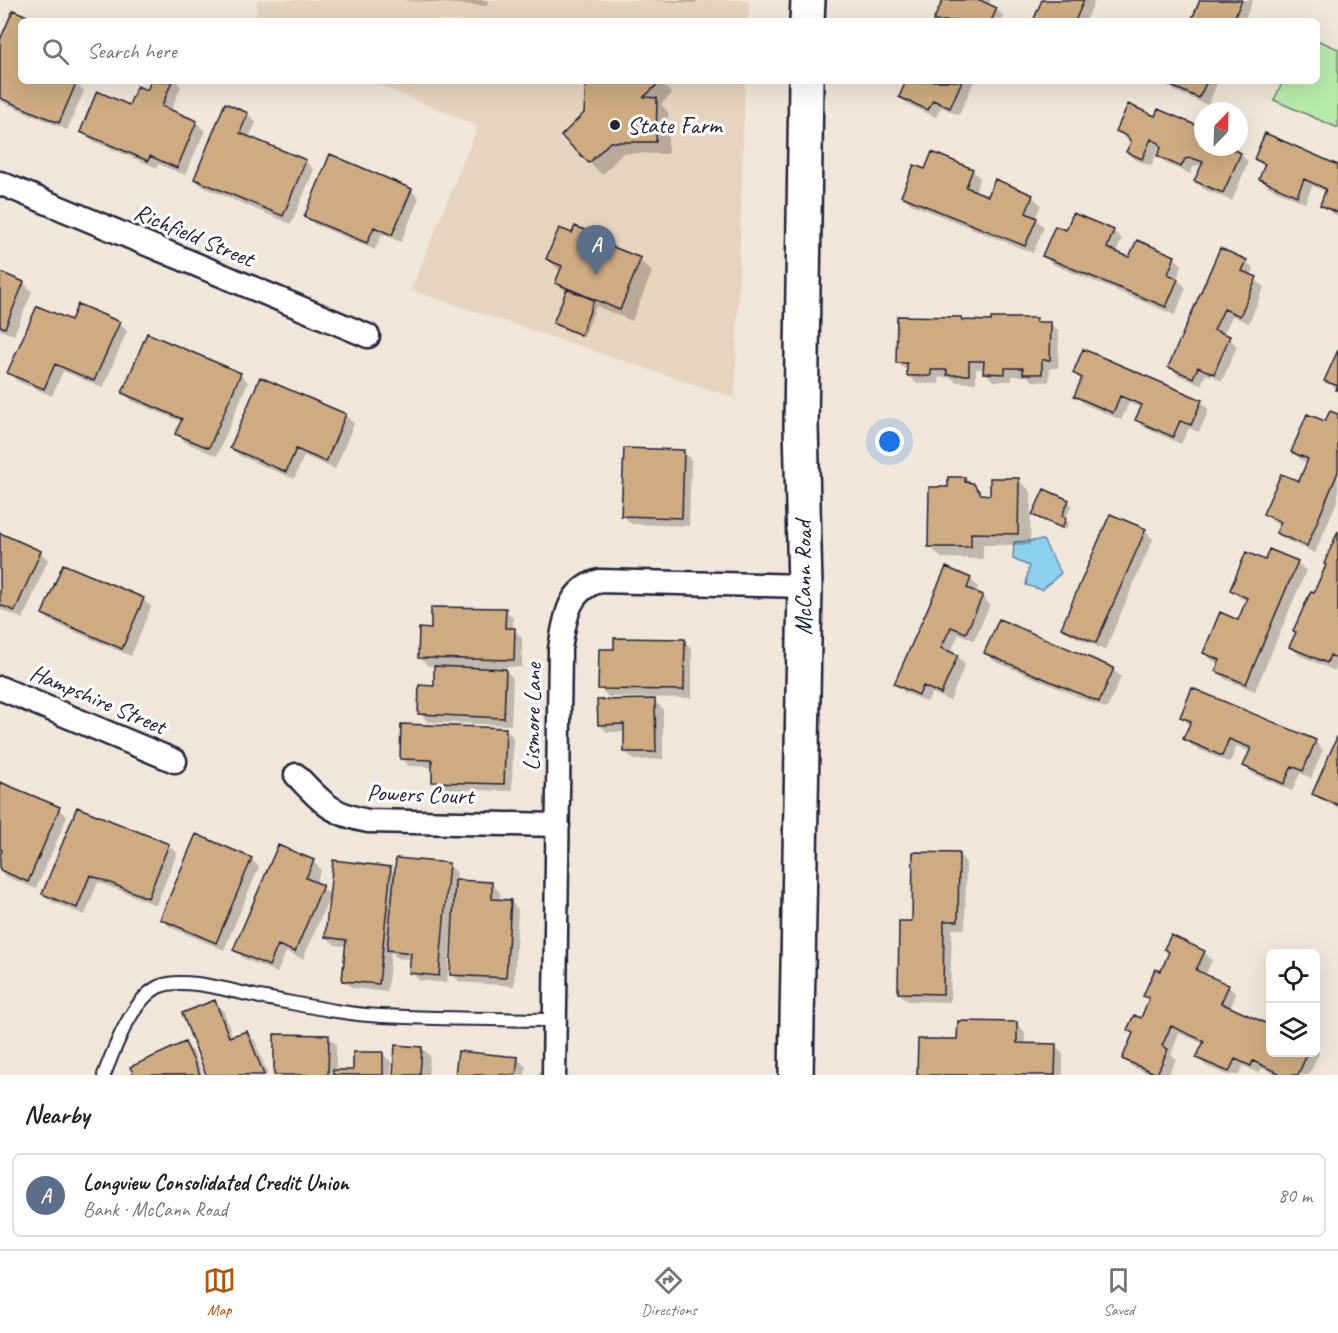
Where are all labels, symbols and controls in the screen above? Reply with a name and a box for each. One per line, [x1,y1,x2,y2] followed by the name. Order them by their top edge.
[18,18,1320,84] search box
[39,35,72,68] icon: search
[87,37,177,65] text: Search here
[1194,102,1248,156] north arrow
[627,110,724,140] place label: State Farm
[608,118,622,132] marker: State Farm
[130,196,260,274] street label: Richfield Street
[576,226,616,275] pin: A
[875,427,904,456] your location
[788,517,818,635] street label: McCann Road
[26,657,172,742] street label: Hampshire Street
[516,661,548,771] street label: Lismore Lane
[366,777,476,811] street label: Powers Court
[1266,949,1320,1057] map controls
[1266,949,1320,1003] button: locate
[1266,1003,1320,1057] button: layers
[24,1098,89,1131] text: Nearby
[83,1169,349,1197] text: Longview Consolidated Credit Union
[40,1183,51,1208] text: A
[1278,1183,1312,1208] text: 80 m
[83,1197,227,1222] text: Bank · McCann Road
[203,1264,236,1320] tab: Map
[641,1264,697,1320] tab: Directions
[1102,1264,1135,1320] tab: Saved

